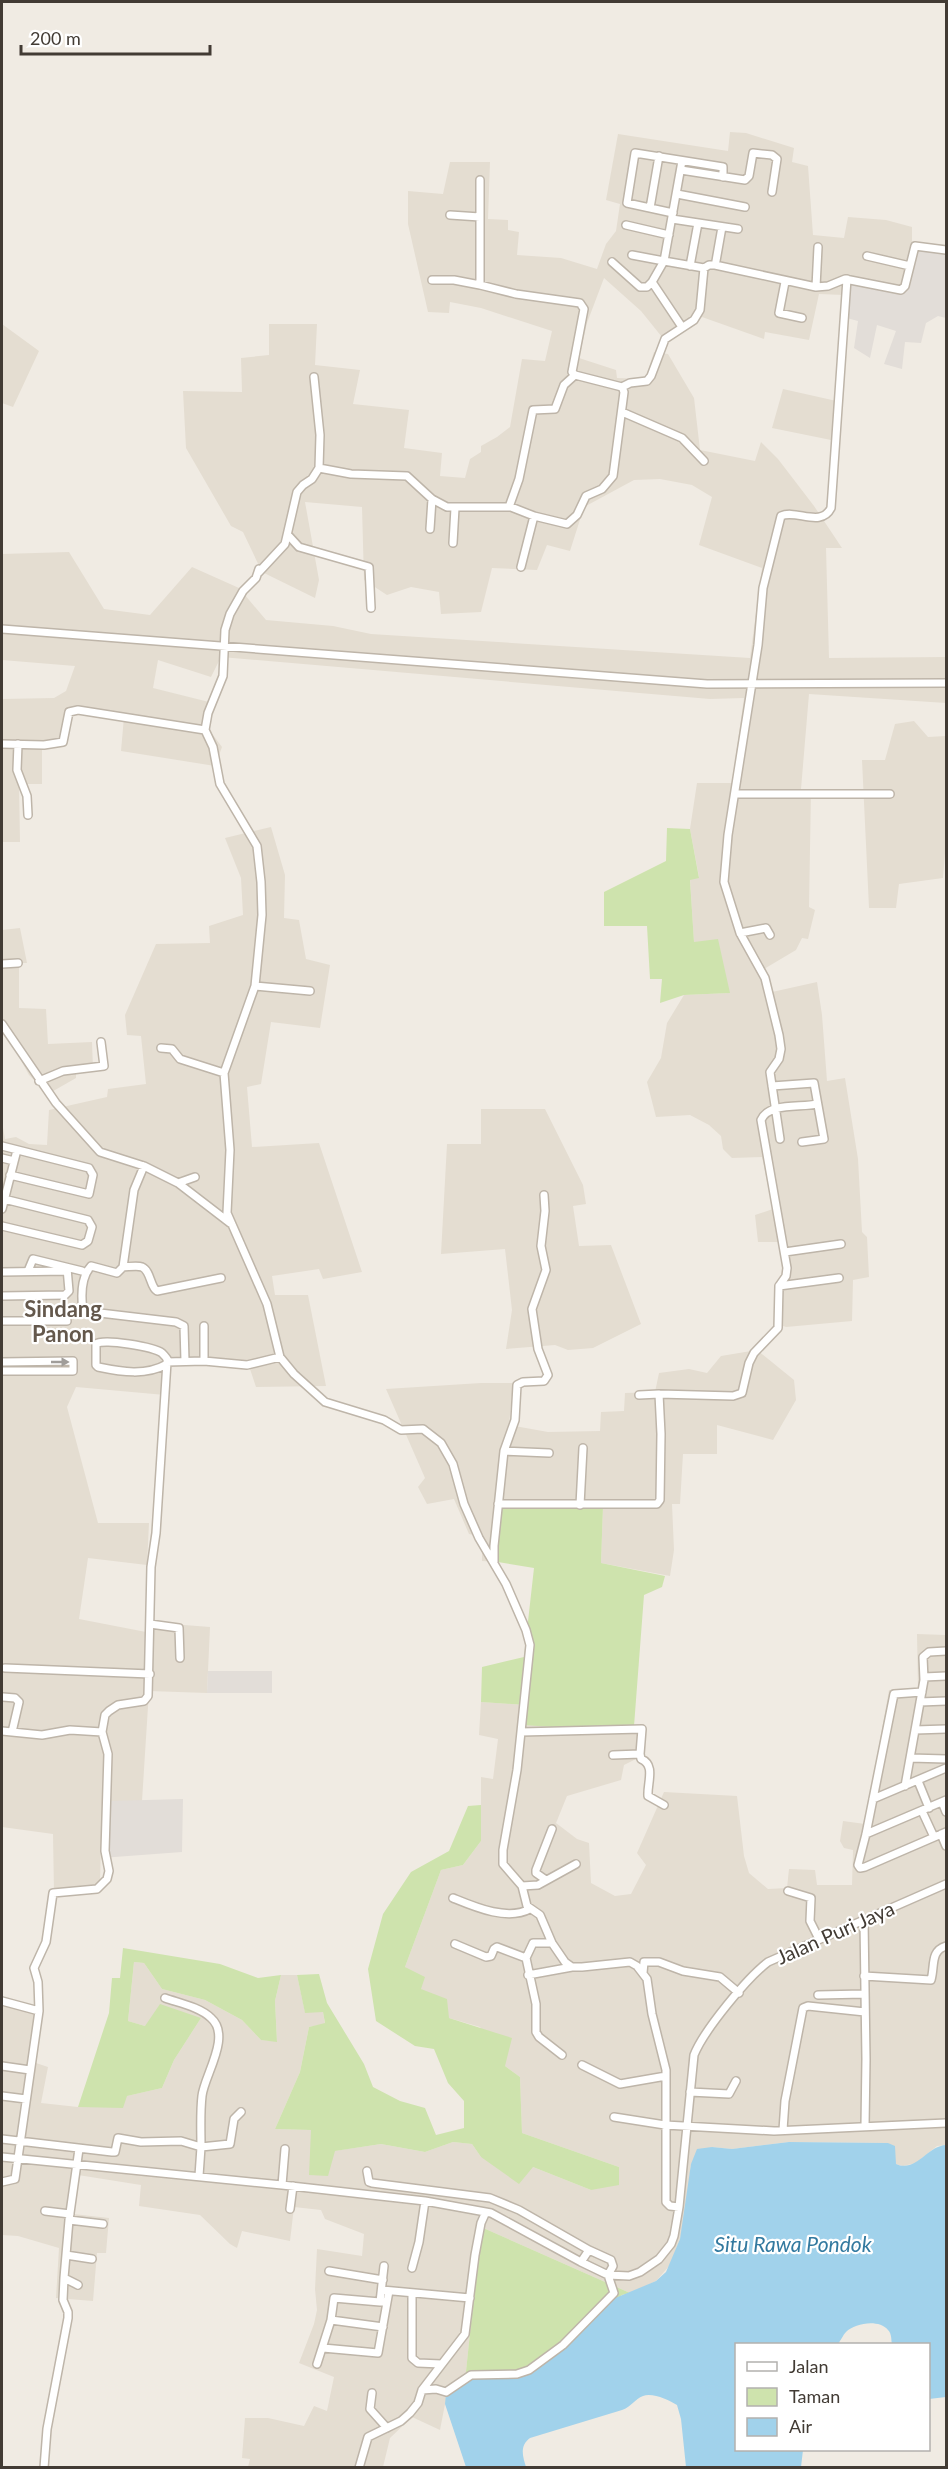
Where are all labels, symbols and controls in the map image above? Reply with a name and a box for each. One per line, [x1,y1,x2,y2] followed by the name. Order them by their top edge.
[21,18,210,56] scale bar
[30,27,81,49] text: 200 m
[24,1295,102,1347] district label: Sindang Panon
[50,1357,69,1367] one-way arrow
[772,1895,898,1969] street label: Jalan Puri Jaya
[714,2231,873,2256] water label: Situ Rawa Pondok
[735,2343,930,2451] legend
[789,2355,828,2377] text: Jalan
[789,2385,840,2407] text: Taman
[789,2415,812,2437] text: Air

